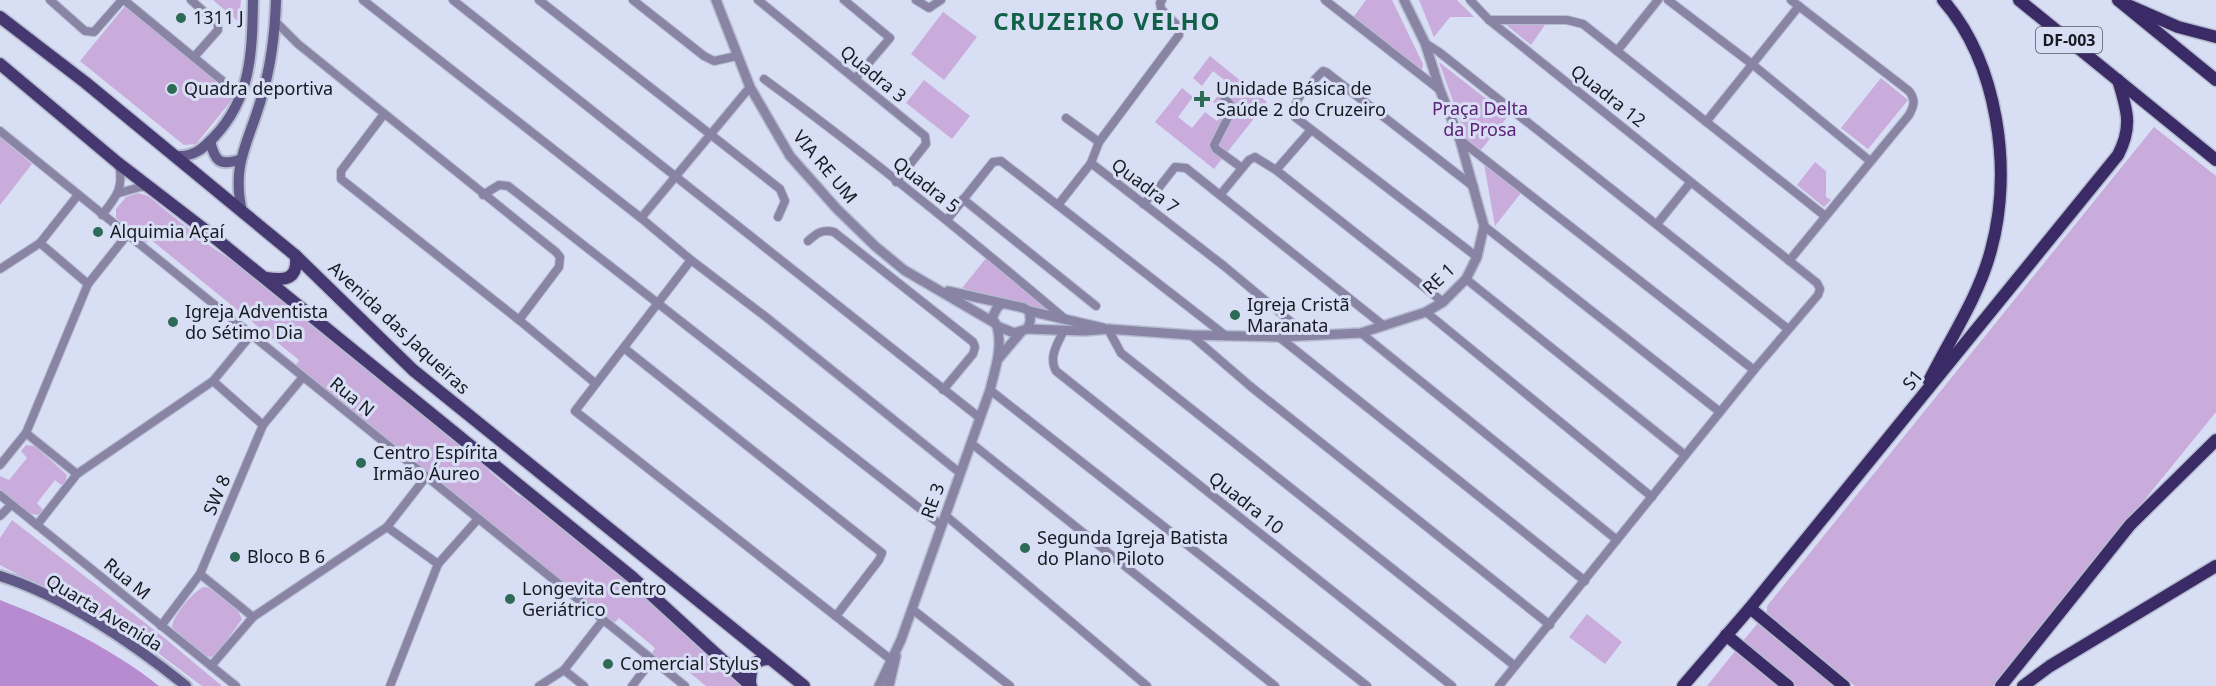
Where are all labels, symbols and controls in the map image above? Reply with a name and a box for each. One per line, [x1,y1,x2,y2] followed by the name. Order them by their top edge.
[993,4,1221,37] district label: CRUZEIRO VELHO
[193,5,244,29] place label: 1311 J
[174,11,188,25] marker: 1311 J
[2036,27,2102,53] road number: DF-003
[836,39,912,107] street label: Quadra 3
[1566,58,1651,132] street label: Quadra 12
[184,76,333,100] place label: Quadra deportiva
[1216,76,1386,121] place label: Unidade Básica de Saúde 2 do Cruzeiro
[165,82,179,96] marker: Quadra deportiva
[1193,90,1211,108] marker: Unidade Básica de Saúde 2 do Cruzeiro
[1432,96,1528,141] park label: Praça Delta da Prosa
[788,125,863,208] street label: VIA RE UM
[888,151,965,218] street label: Quadra 5
[1107,152,1184,218] street label: Quadra 7
[110,219,224,243] place label: Alquimia Açaí
[91,225,105,239] marker: Alquimia Açaí
[324,256,475,399] street label: Avenida das Jaqueiras
[1417,257,1460,299] street label: RE 1
[1247,292,1350,337] place label: Igreja Cristã Maranata
[185,299,328,344] place label: Igreja Adventista do Sétimo Dia
[1228,308,1242,322] marker: Igreja Cristã Maranata
[166,315,180,329] marker: Igreja Adventista do Sétimo Dia
[1897,364,1928,395] street label: S1
[325,371,380,422] street label: Rua N
[373,440,498,485] place label: Centro Espírita Irmão Áureo
[354,456,368,470] marker: Centro Espírita Irmão Áureo
[1204,465,1289,539] street label: Quadra 10
[197,471,235,518] street label: SW 8
[915,480,950,522] street label: RE 3
[1037,525,1228,570] place label: Segunda Igreja Batista do Plano Piloto
[1018,541,1032,555] marker: Segunda Igreja Batista do Plano Piloto
[247,544,325,568] place label: Bloco B 6
[228,550,242,564] marker: Bloco B 6
[99,552,156,604] street label: Rua M
[42,568,167,656] street label: Quarta Avenida
[522,576,667,621] place label: Longevita Centro Geriátrico
[503,592,517,606] marker: Longevita Centro Geriátrico
[620,651,759,675] place label: Comercial Stylus
[601,657,615,671] marker: Comercial Stylus

